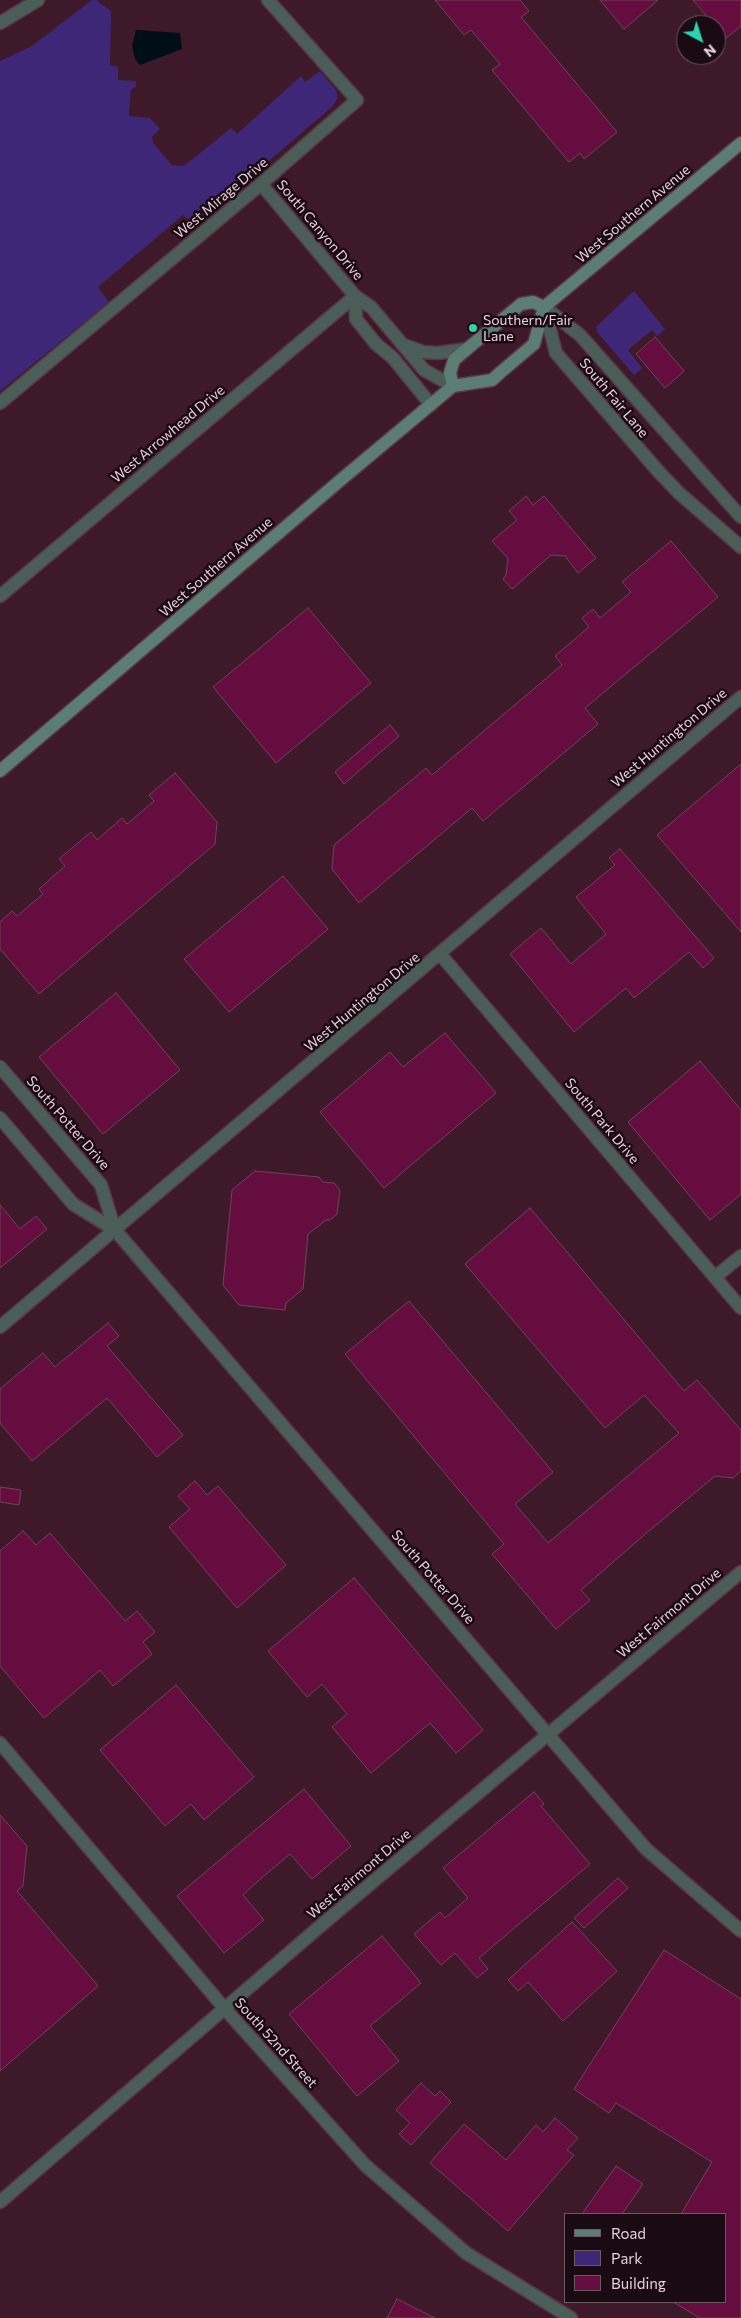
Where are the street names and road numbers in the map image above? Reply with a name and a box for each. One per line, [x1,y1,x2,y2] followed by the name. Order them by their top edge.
[171,154,271,242] street label: West Mirage Drive
[572,161,694,267] street label: West Southern Avenue
[273,177,367,283] street label: South Canyon Drive
[576,355,652,441] street label: South Fair Lane
[108,382,228,486] street label: West Arrowhead Drive
[156,513,276,621] street label: West Southern Avenue
[608,685,730,791] street label: West Huntington Drive
[301,949,423,1055] street label: West Huntington Drive
[23,1073,113,1173] street label: South Potter Drive
[561,1075,643,1167] street label: South Park Drive
[388,1527,478,1627] street label: South Potter Drive
[614,1565,724,1661] street label: West Fairmont Drive
[304,1826,414,1922] street label: West Fairmont Drive
[231,1995,321,2091] street label: South 52nd Street

